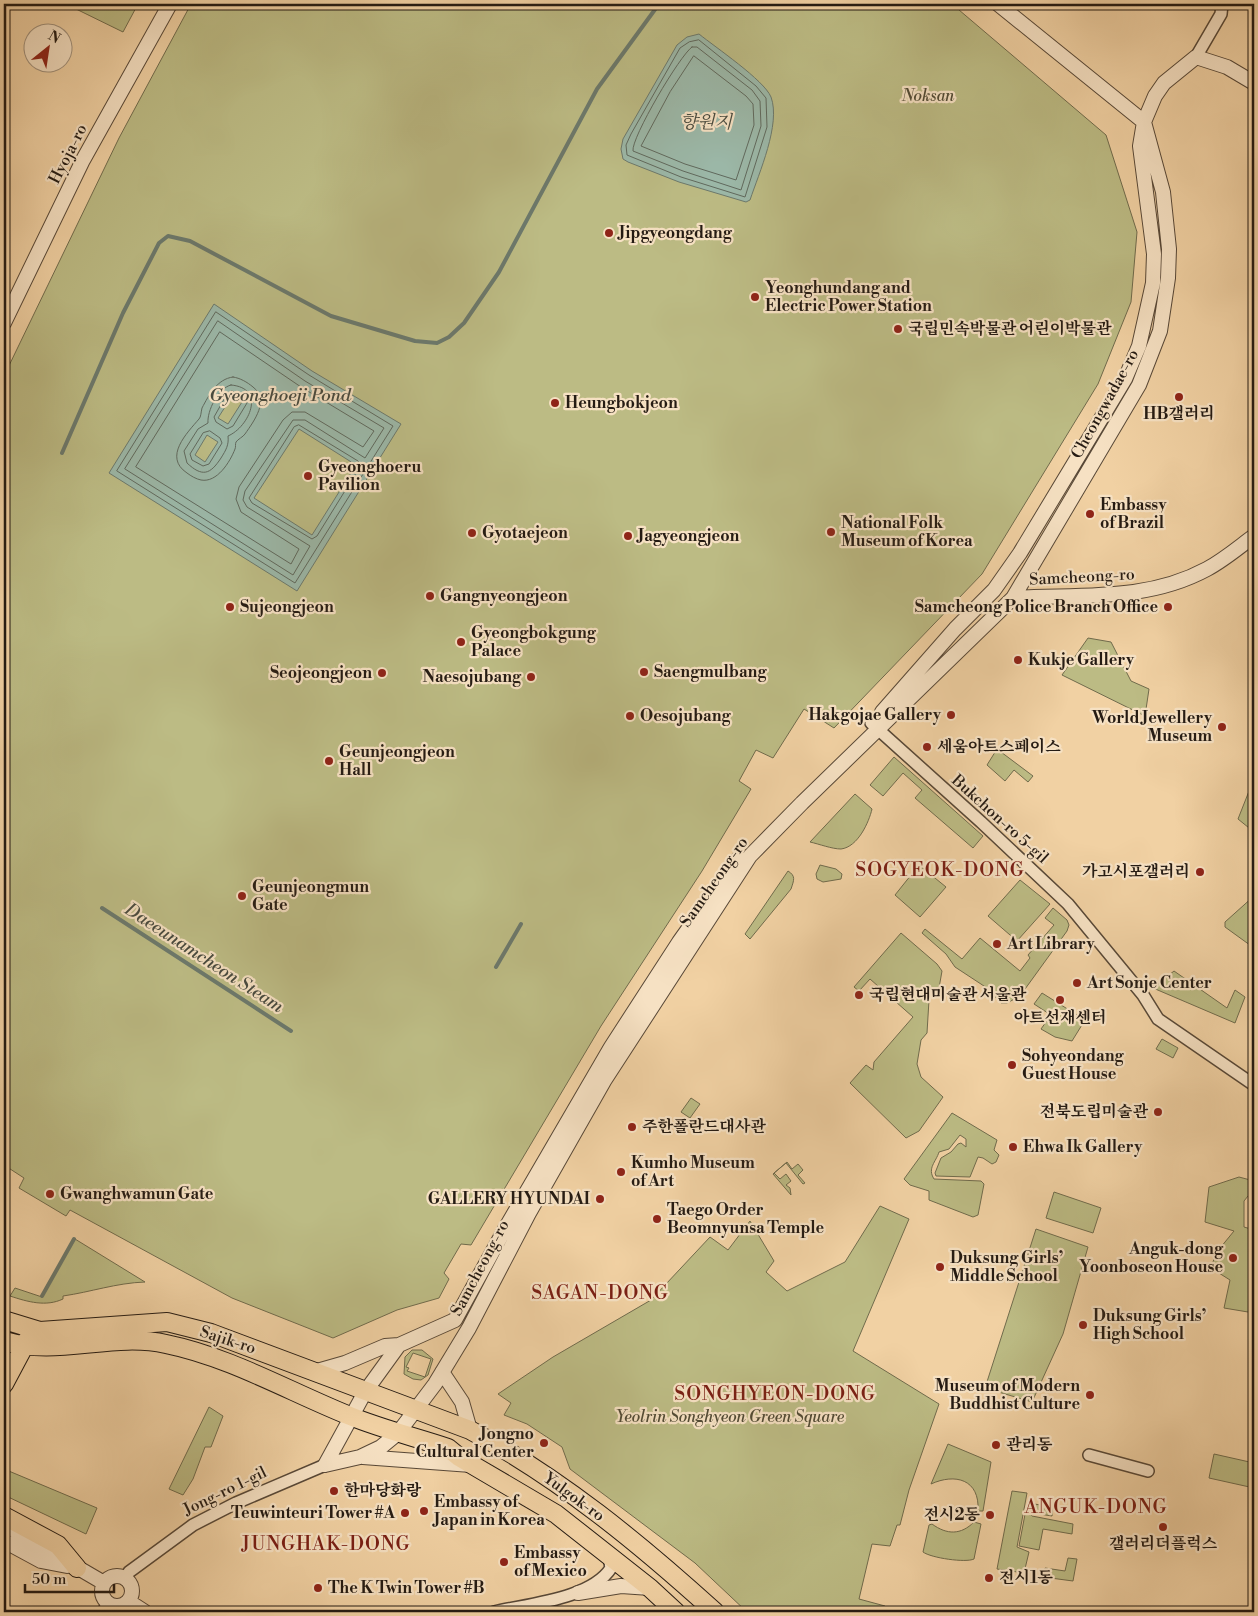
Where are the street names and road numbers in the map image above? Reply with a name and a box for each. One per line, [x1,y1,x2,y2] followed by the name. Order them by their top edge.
[44,121,92,187] street label: Hyoja-ro
[1067,346,1143,462] street label: Cheongwadae-ro
[1029,564,1135,590] street label: Samcheong-ro
[947,770,1053,868] street label: Bukchon-ro 5-gil
[675,833,753,931] street label: Samcheong-ro
[446,1217,514,1319] street label: Samcheong-ro
[197,1322,259,1358] street label: Sajik-ro
[179,1462,270,1520] street label: Jong-ro 1-gil
[539,1468,608,1526] street label: Yulgok-ro

